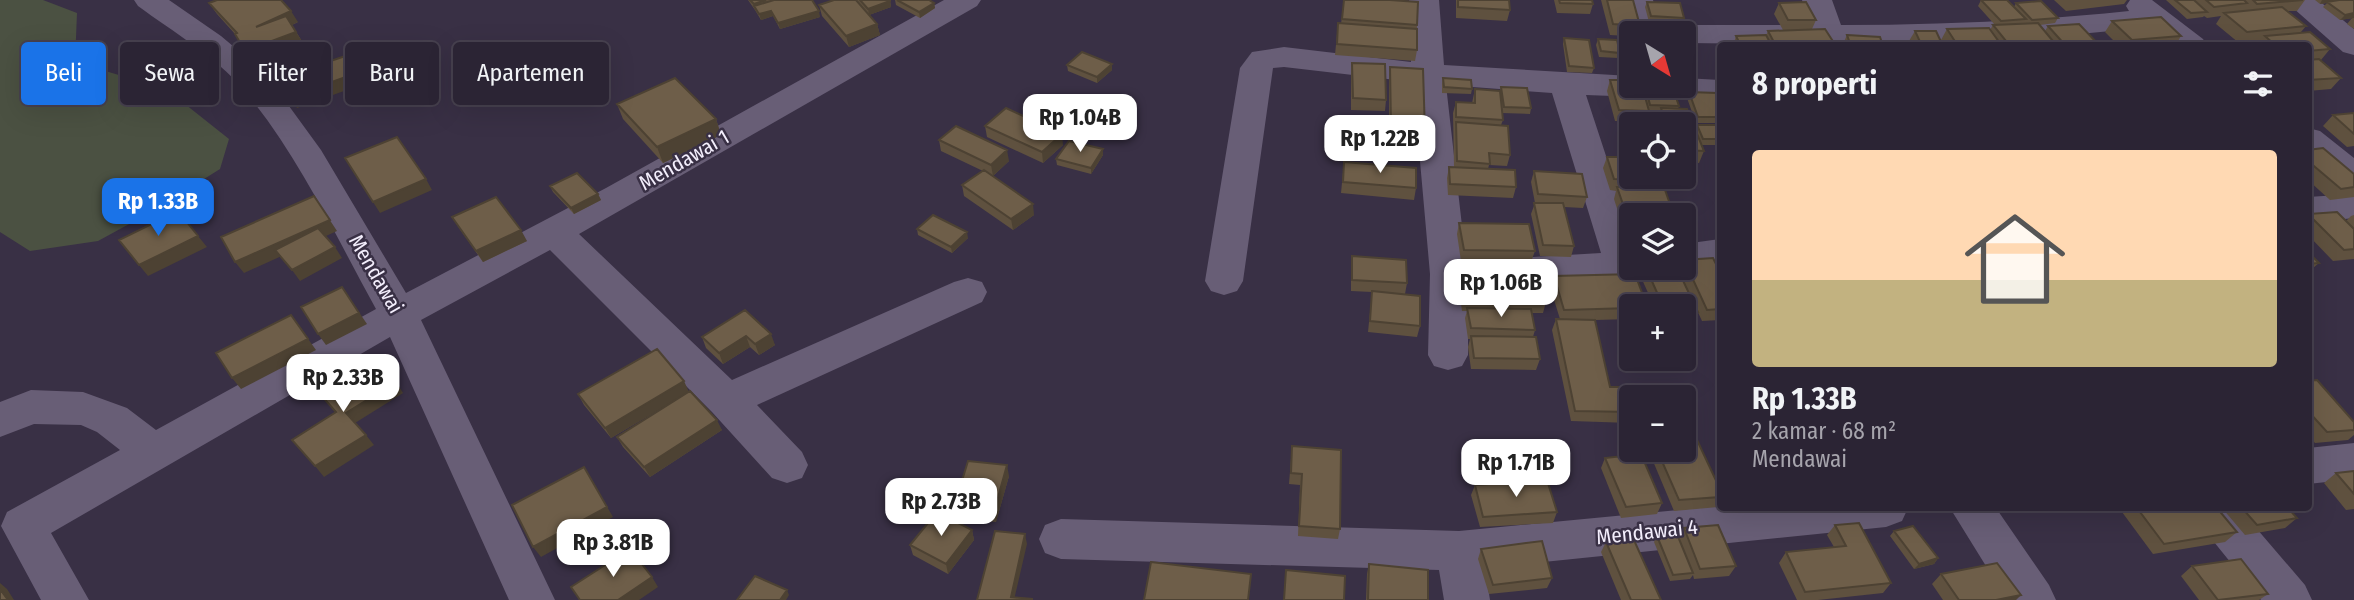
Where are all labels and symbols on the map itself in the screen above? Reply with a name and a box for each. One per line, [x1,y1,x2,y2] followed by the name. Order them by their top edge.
[1619,21,1696,98] north arrow
[1008,94,1152,154] pin: Rp 1.04B
[1308,116,1452,175] pin: Rp 1.22B
[634,124,734,196] street label: Mendawai 1
[86,178,230,238] pin: Rp 1.33B
[343,230,409,318] street label: Mendawai
[1429,260,1573,319] pin: Rp 1.06B
[271,354,415,414] pin: Rp 2.33B
[1444,440,1588,499] pin: Rp 1.71B
[869,478,1013,538] pin: Rp 2.73B
[1595,514,1699,550] street label: Mendawai 4
[541,520,685,579] pin: Rp 3.81B

